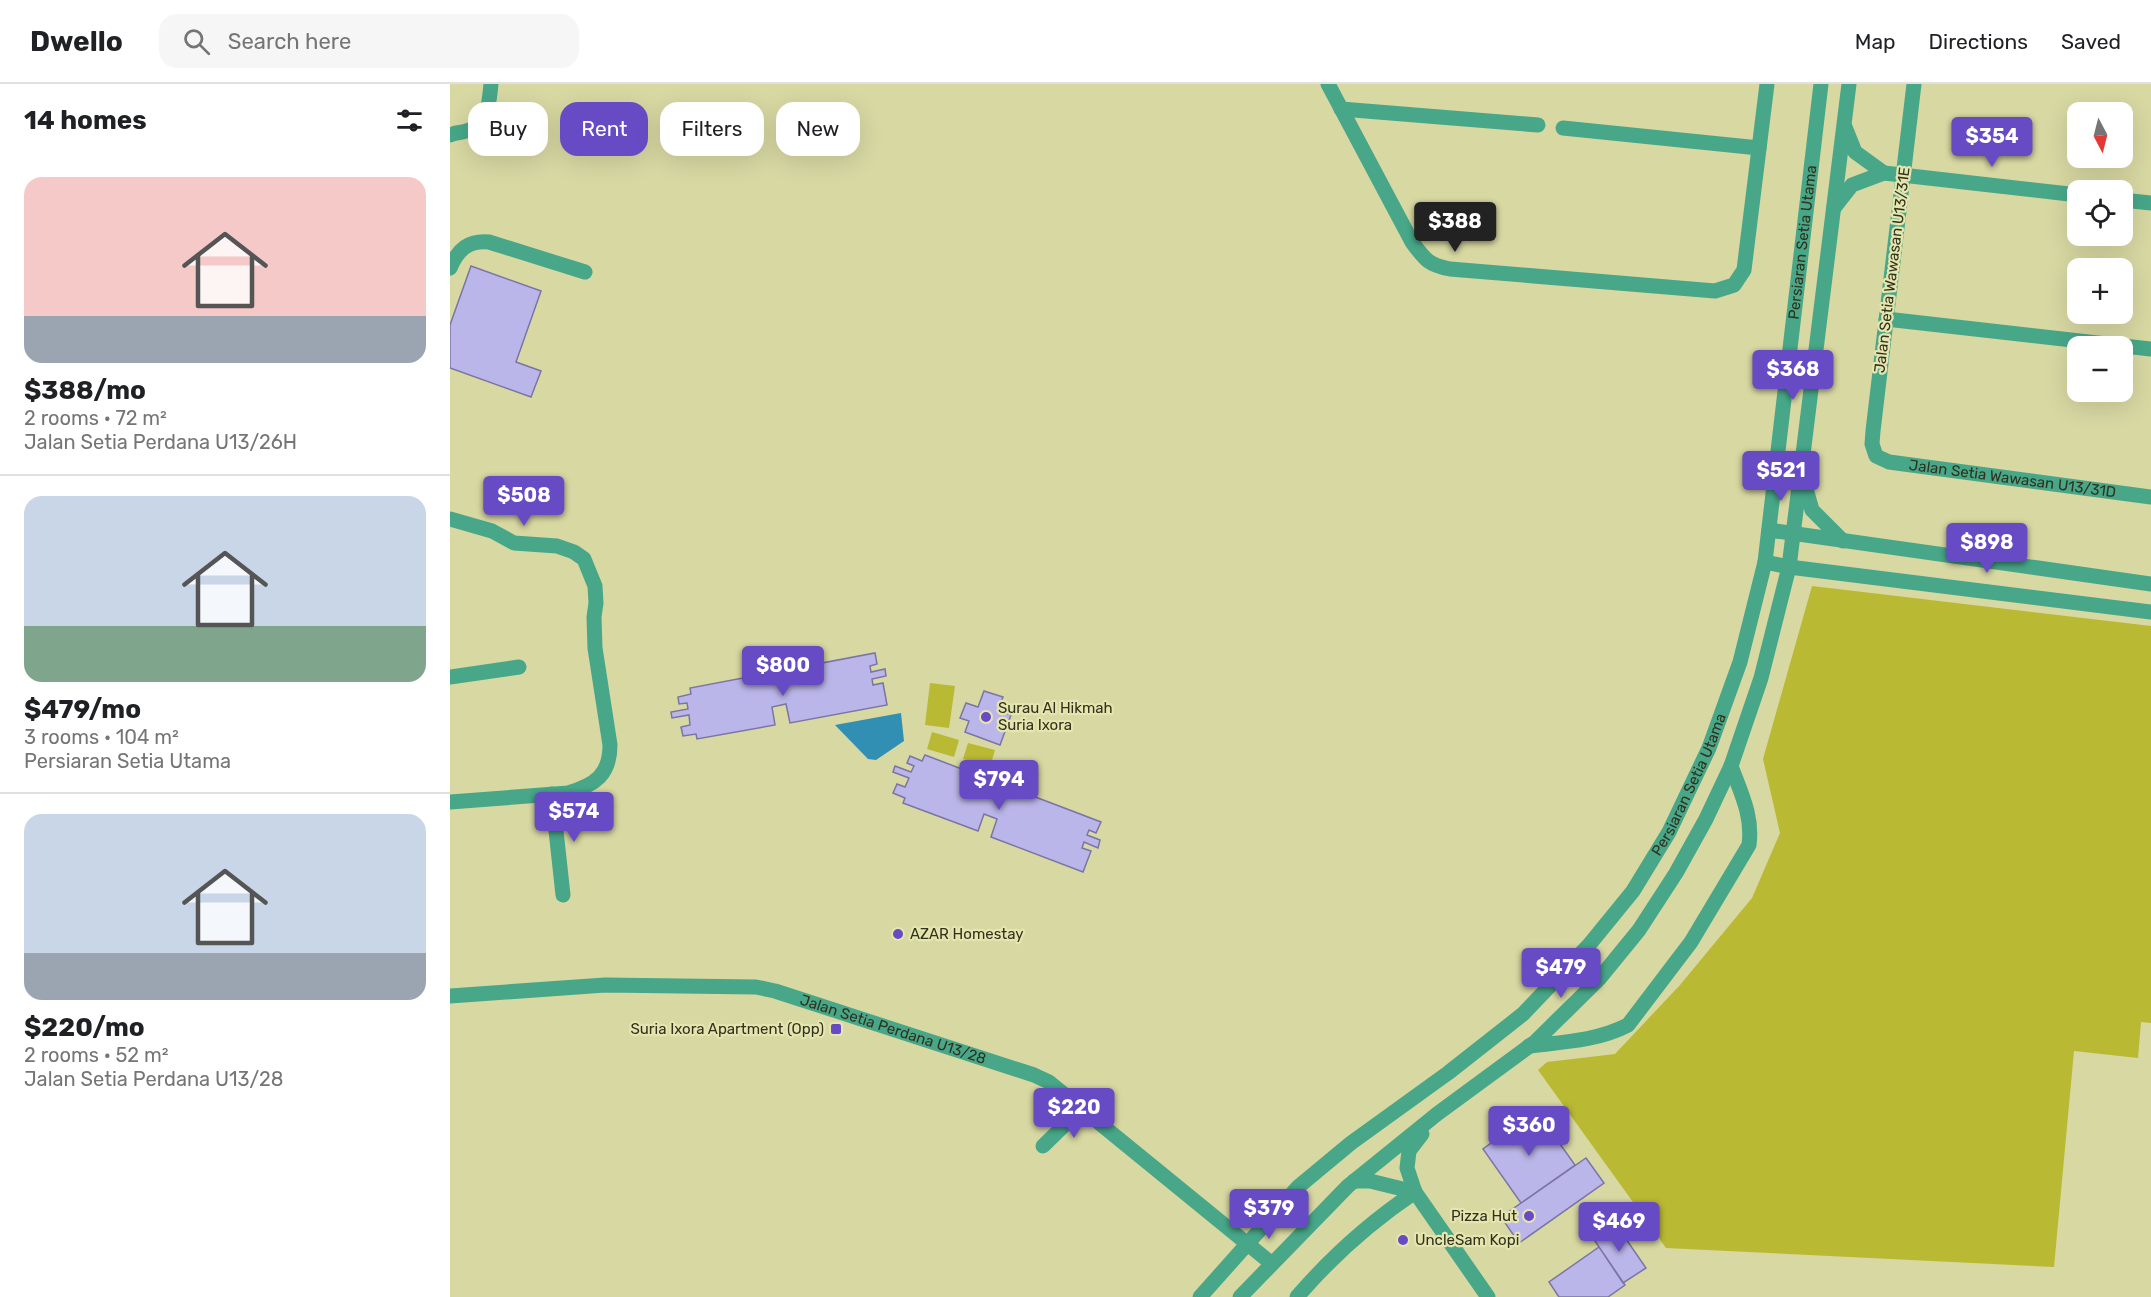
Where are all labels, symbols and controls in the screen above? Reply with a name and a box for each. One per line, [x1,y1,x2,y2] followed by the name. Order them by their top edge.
[159,14,579,68] search box
[30,25,123,58] text: Dwello
[180,25,213,58] icon: search
[228,28,351,55] text: Search here
[1855,29,1896,54] text: Map
[1929,29,2028,54] text: Directions
[2061,29,2121,54] text: Saved
[468,102,548,156] chip: Buy
[560,102,648,156] chip: Rent
[660,102,764,156] chip: Filters
[776,102,860,156] chip: New
[2067,102,2133,168] north arrow
[2067,102,2133,402] map controls
[393,104,426,137] icon: filters
[24,105,147,136] text: 14 homes
[1956,117,2028,168] pin: $354
[1965,124,2019,148] text: $354
[1784,164,1820,320] street label: Persiaran Setia Utama
[1870,166,1914,374] street label: Jalan Setia Wawasan U13/31E
[2067,180,2133,246] button: locate
[1419,202,1491,253] pin: $388
[1428,209,1482,233] text: $388
[171,216,279,324] icon: home
[2067,258,2133,324] button: +
[2067,336,2133,402] button: −
[1757,350,1829,401] pin: $368
[1766,357,1820,381] text: $368
[24,375,146,406] text: $388/mo
[24,406,167,430] text: 2 rooms · 72 m²
[24,430,297,454] text: Jalan Setia Perdana U13/26H
[1745,451,1817,502] pin: $521
[1908,456,2117,501] street label: Jalan Setia Wawasan U13/31D
[1756,458,1806,482] text: $521
[488,476,560,527] pin: $508
[497,483,551,507] text: $508
[1951,523,2023,574] pin: $898
[1960,530,2014,554] text: $898
[171,535,279,643] icon: home
[747,646,819,697] pin: $800
[756,653,810,677] text: $800
[24,694,141,725] text: $479/mo
[998,699,1113,734] place label: Surau Al Hikmah Suria Ixora
[979,710,993,724] marker: Surau Al Hikmah Suria Ixora
[1648,711,1730,859] street label: Persiaran Setia Utama
[24,725,179,749] text: 3 rooms · 104 m²
[24,749,231,773] text: Persiaran Setia Utama
[963,760,1035,811] pin: $794
[973,767,1025,791] text: $794
[538,792,610,843] pin: $574
[549,799,599,823] text: $574
[171,853,279,961] icon: home
[910,925,1024,943] place label: AZAR Homestay
[891,927,905,941] marker: AZAR Homestay
[1525,948,1597,999] pin: $479
[1536,955,1586,979] text: $479
[798,991,989,1068] street label: Jalan Setia Perdana U13/28
[24,1012,145,1043] text: $220/mo
[630,1020,824,1038] place label: Suria Ixora Apartment (Opp)
[829,1022,843,1036] marker: Suria Ixora Apartment (Opp)
[24,1043,169,1067] text: 2 rooms · 52 m²
[24,1067,283,1091] text: Jalan Setia Perdana U13/28
[1038,1088,1110,1139] pin: $220
[1048,1095,1100,1119] text: $220
[1493,1106,1565,1157] pin: $360
[1502,1113,1556,1137] text: $360
[1233,1189,1305,1240] pin: $379
[1244,1196,1294,1220] text: $379
[1583,1202,1655,1253] pin: $469
[1451,1207,1517,1225] place label: Pizza Hut
[1522,1209,1536,1223] marker: Pizza Hut
[1593,1209,1645,1233] text: $469
[1415,1231,1519,1249] place label: UncleSam Kopi
[1396,1233,1410,1247] marker: UncleSam Kopi

